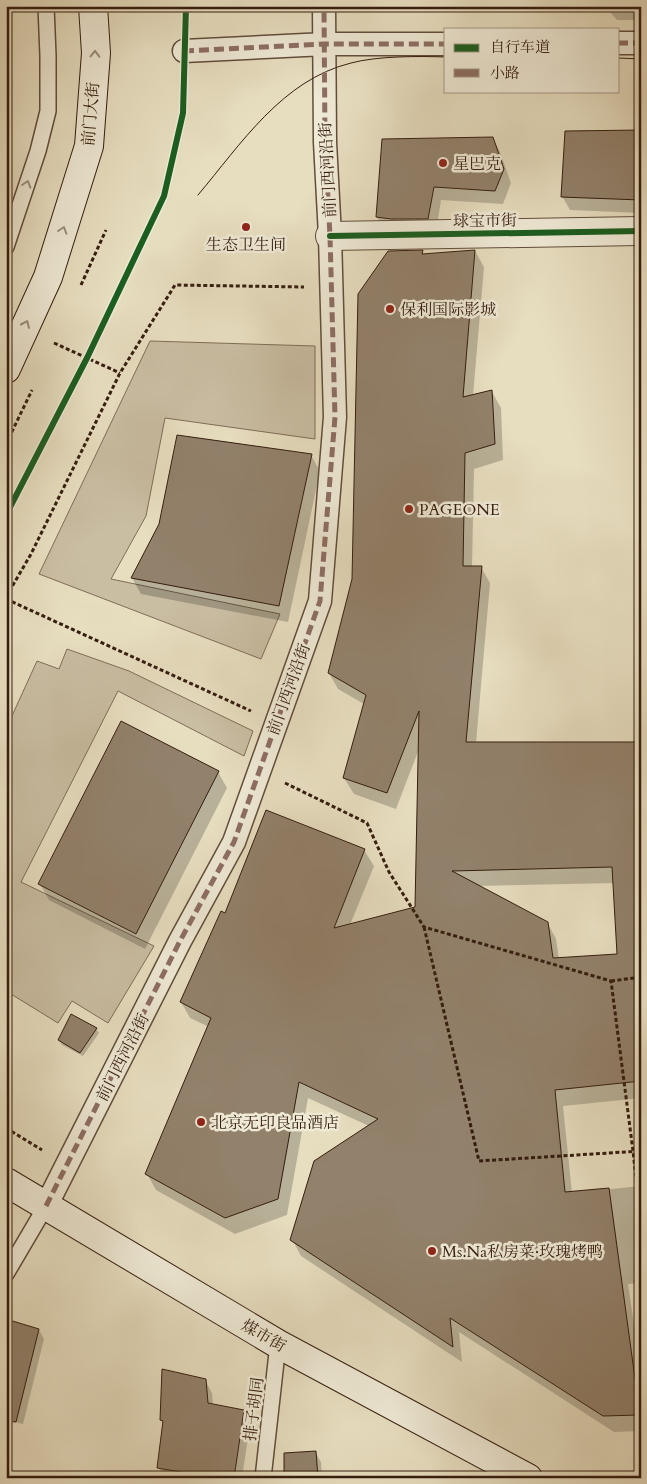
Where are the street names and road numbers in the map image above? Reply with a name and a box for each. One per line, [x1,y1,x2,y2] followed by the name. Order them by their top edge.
[77,81,105,147] street label: 前门大街
[315,121,341,218] street label: 前门西河沿街
[453,209,517,233] street label: 球宝市街
[262,640,316,738] street label: 前门西河沿街
[91,1010,154,1105] street label: 前门西河沿街
[237,1314,290,1357] street label: 煤市街
[239,1376,269,1442] street label: 排子胡同

